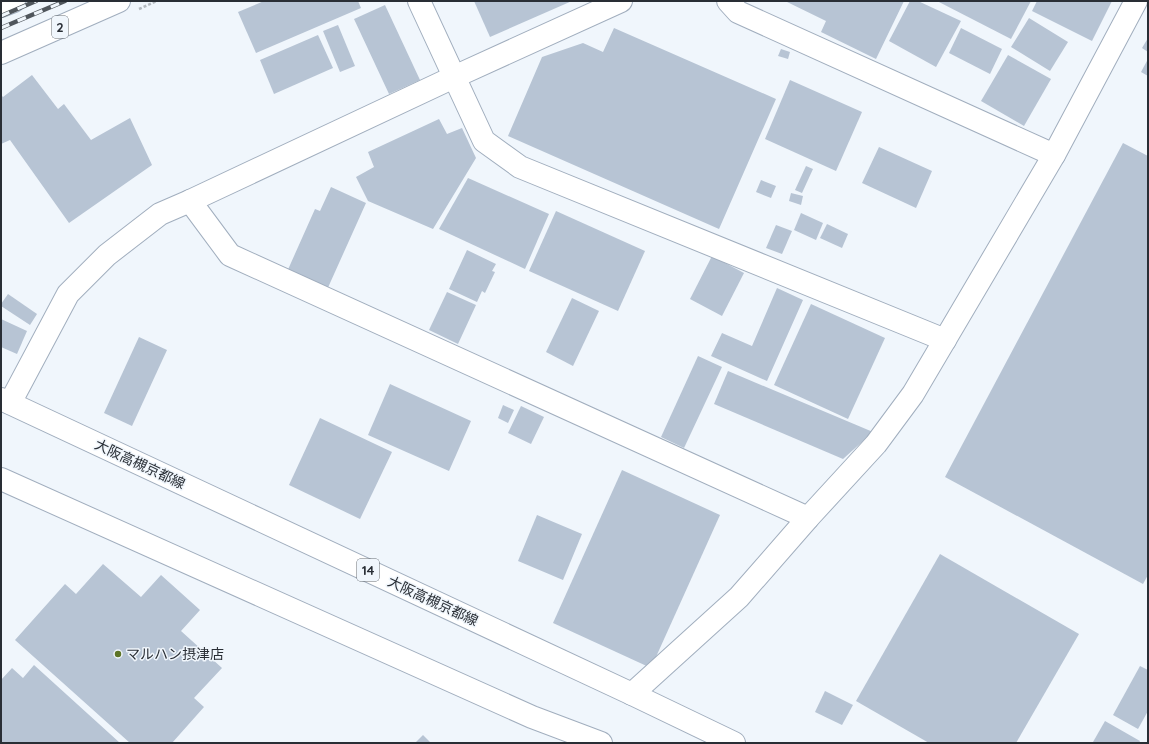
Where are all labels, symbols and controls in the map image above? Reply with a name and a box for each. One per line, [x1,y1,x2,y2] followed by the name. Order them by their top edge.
[52,16,68,38] road number: 2
[92,435,188,493] street label: 大阪高槻京都線
[357,559,379,581] road number: 14
[385,572,481,630] street label: 大阪高槻京都線
[126,645,224,663] place label: マルハン摂津店
[113,649,123,659] marker: マルハン摂津店

